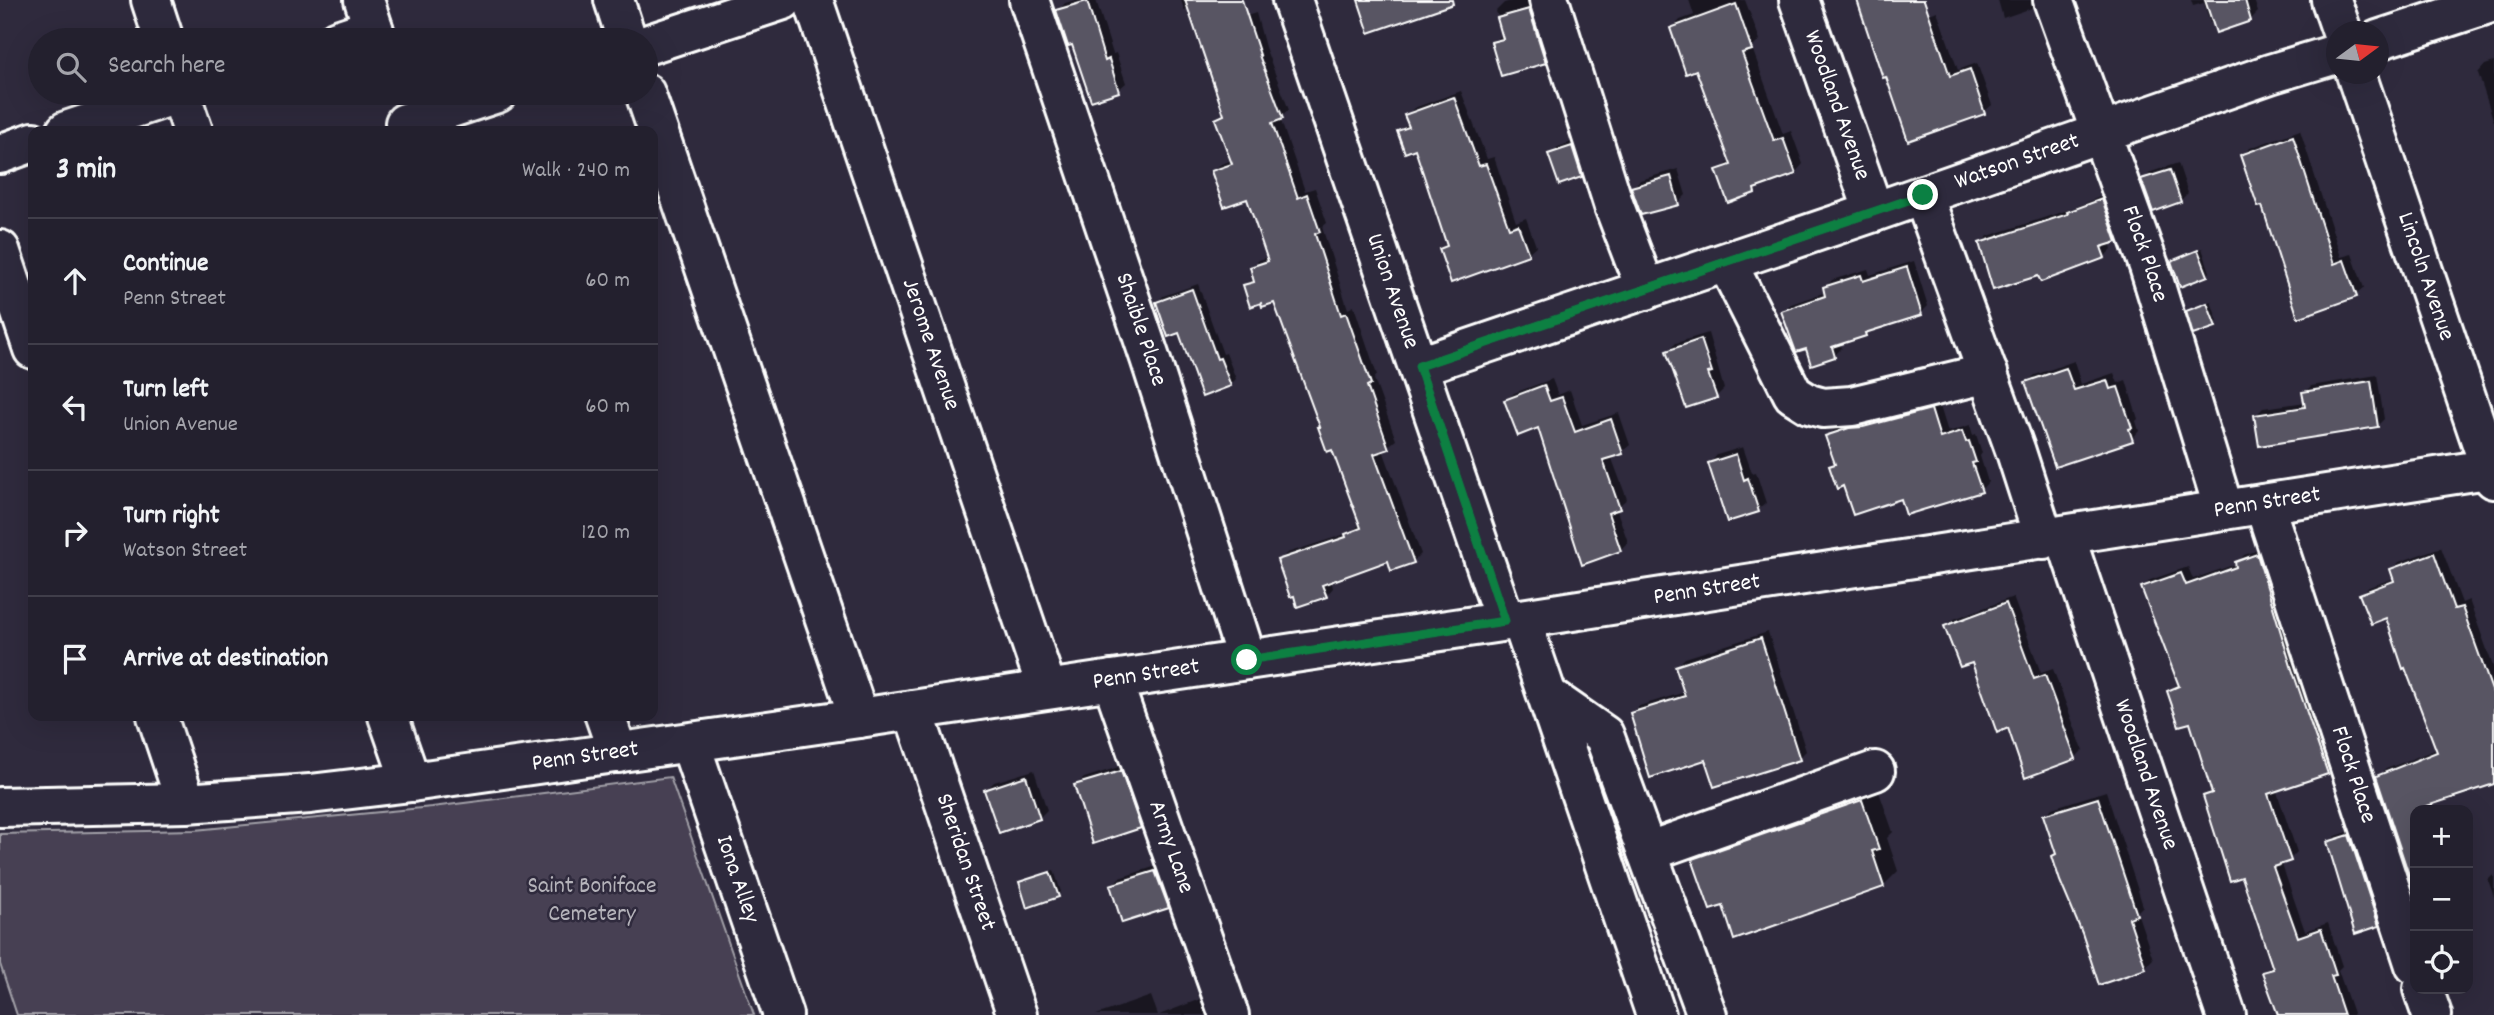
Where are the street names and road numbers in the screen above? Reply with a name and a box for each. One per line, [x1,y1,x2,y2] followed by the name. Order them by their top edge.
[1794,26,1879,185] street label: Woodland Avenue
[1950,125,2084,199] street label: Watson Street
[2112,201,2176,307] street label: Flock Place
[2387,208,2463,345] street label: Lincoln Avenue
[1356,229,1427,354] street label: Union Avenue
[1106,269,1175,391] street label: Shaible Place
[892,274,968,415] street label: Jerome Avenue
[2211,478,2323,528] street label: Penn Street
[1651,565,1763,615] street label: Penn Street
[1091,650,1202,700] street label: Penn Street
[2104,695,2186,855] street label: Woodland Avenue
[2321,722,2384,828] street label: Flock Place
[530,733,641,782] street label: Penn Street
[926,789,1004,936] street label: Sheridan Street
[1138,796,1202,898] street label: Army Lane
[706,831,768,929] street label: Iona Alley

